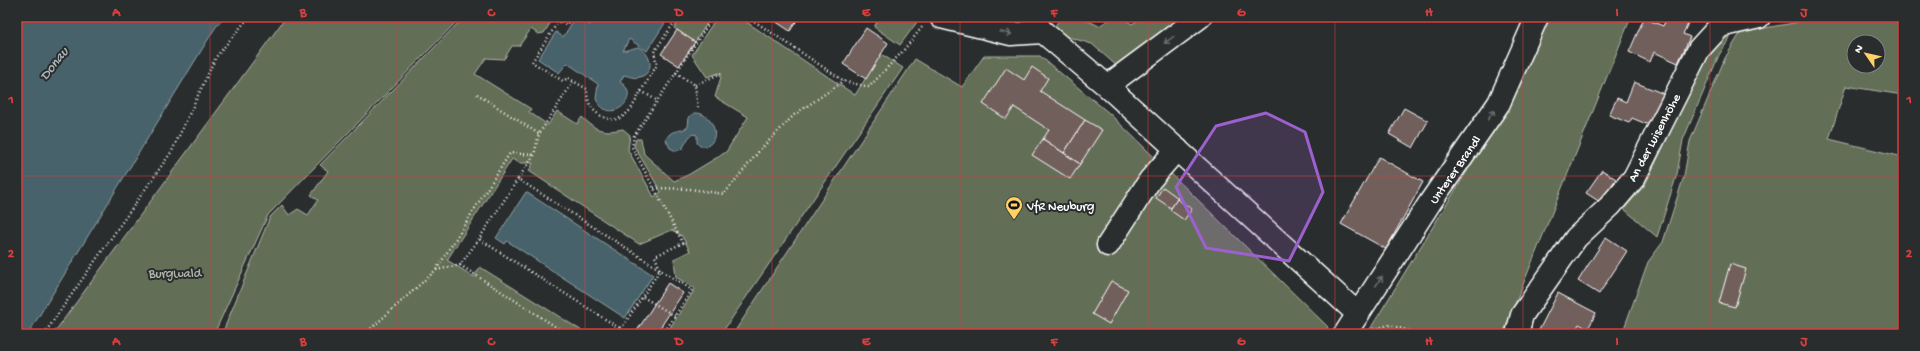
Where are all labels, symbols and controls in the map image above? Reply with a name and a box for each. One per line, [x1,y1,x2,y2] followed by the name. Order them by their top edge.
[111,6,121,21] text: A
[299,6,308,21] text: B
[486,6,496,21] text: C
[674,6,684,21] text: D
[862,6,871,21] text: E
[1050,6,1059,21] text: F
[1237,6,1246,21] text: G
[1425,6,1433,21] text: H
[1615,6,1619,21] text: I
[1800,6,1809,21] text: J
[999,29,1012,37] one-way arrow
[1846,34,1886,74] north arrow
[1163,36,1174,44] one-way arrow
[37,43,74,85] water label: Donau
[1852,43,1866,56] text: N
[1626,91,1685,185] street label: An der Luisenhöhe
[7,93,14,108] text: 1
[1905,93,1912,108] text: 1
[1487,110,1495,121] one-way arrow
[1427,133,1485,207] street label: Unterer Brandl
[1004,195,1024,220] sports icon: VfR Neuburg
[1026,200,1094,215] place label: VfR Neuburg
[8,247,15,262] text: 2
[1906,247,1913,262] text: 2
[148,267,203,282] park label: Burgwald
[1376,275,1384,287] one-way arrow
[111,335,121,350] text: A
[299,335,308,350] text: B
[486,335,496,350] text: C
[674,335,684,350] text: D
[862,335,871,350] text: E
[1050,335,1059,350] text: F
[1237,335,1246,350] text: G
[1425,335,1433,350] text: H
[1615,335,1619,350] text: I
[1800,335,1809,350] text: J

